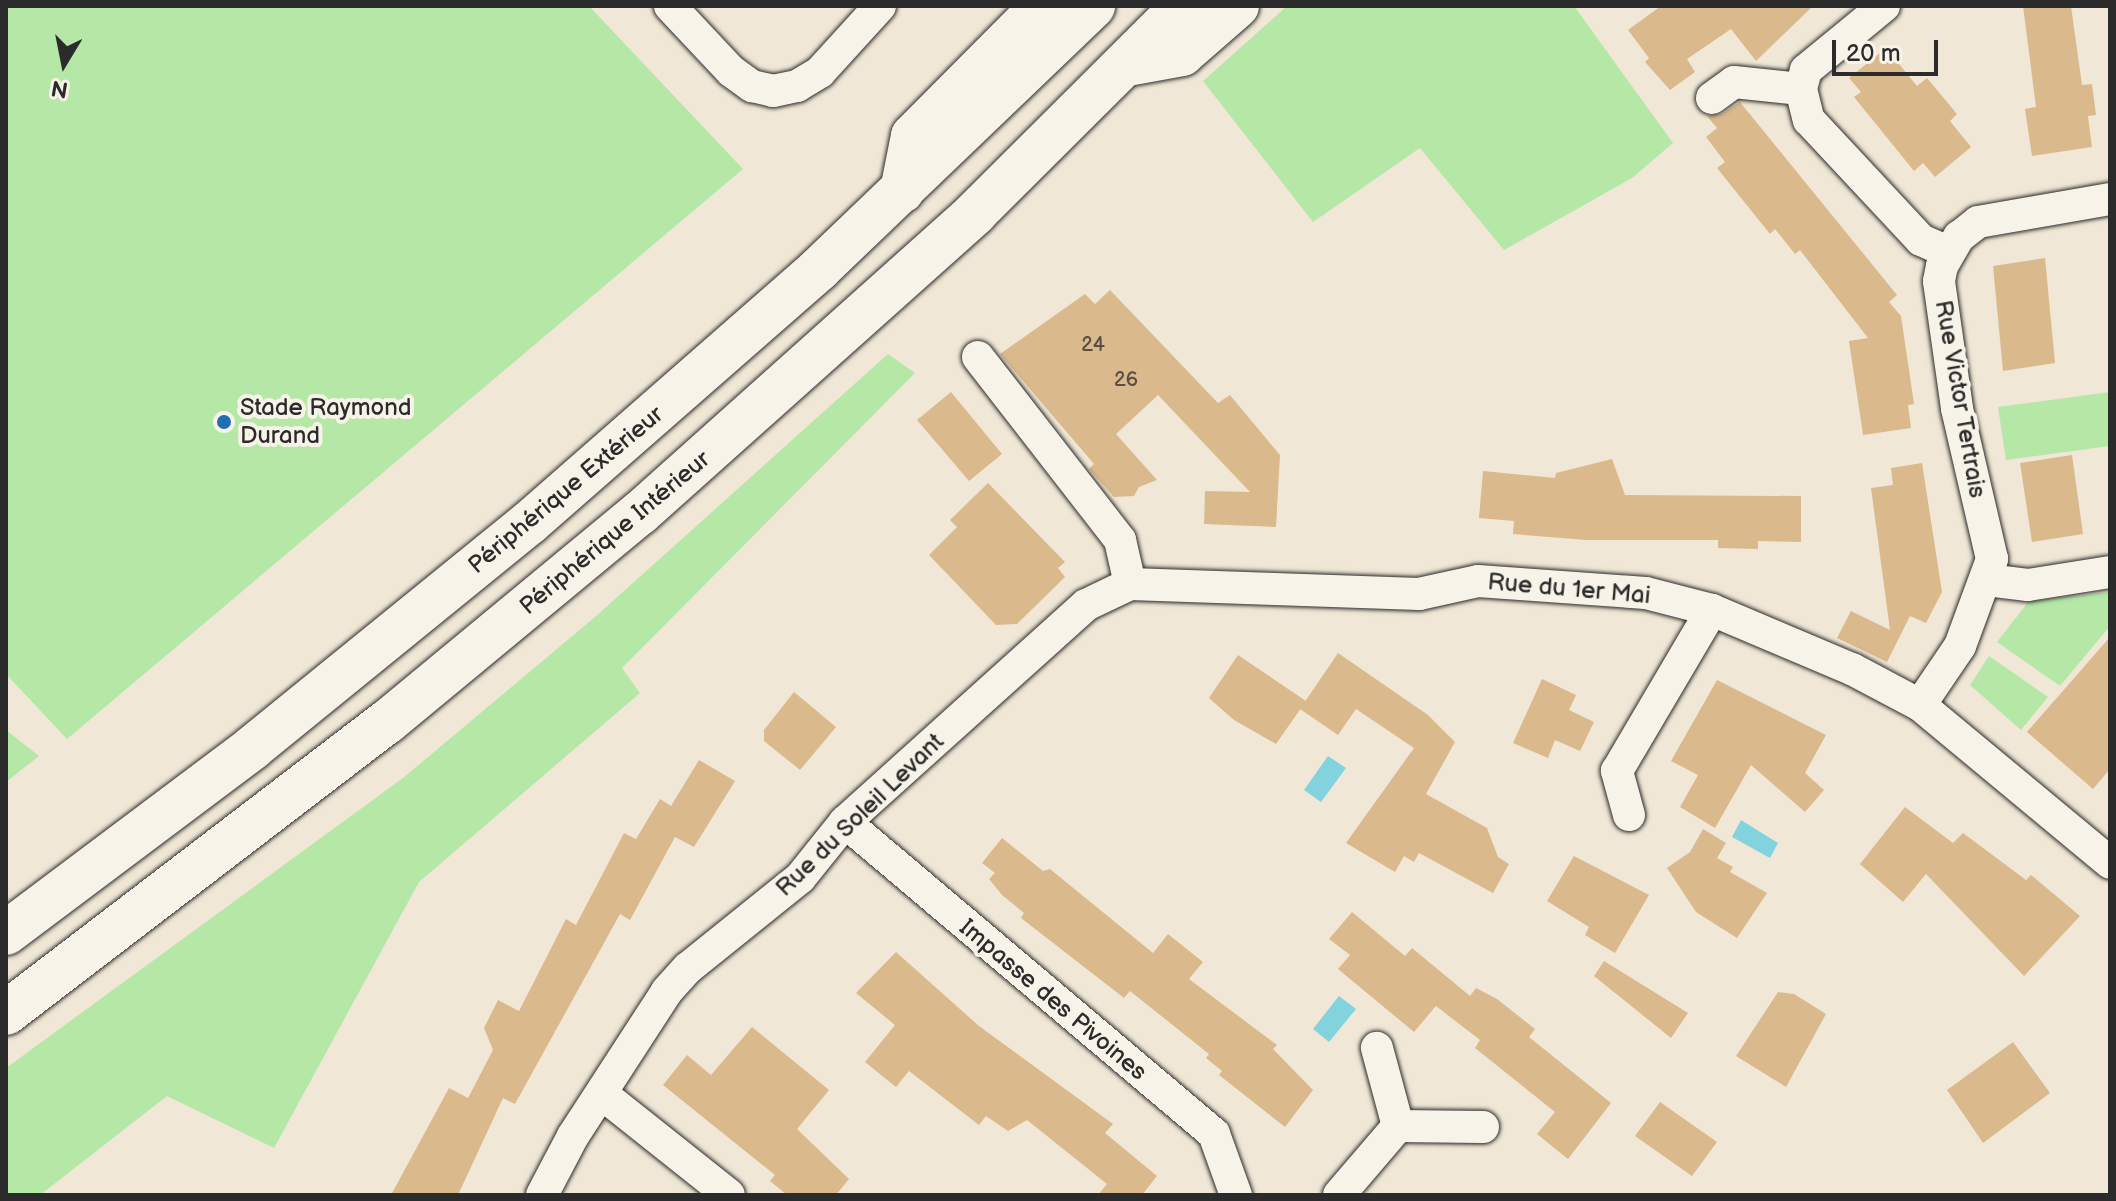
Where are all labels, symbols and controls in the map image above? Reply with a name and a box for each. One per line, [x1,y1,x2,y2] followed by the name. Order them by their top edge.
[24,24,104,104] north arrow
[1836,24,1942,74] scale bar
[1846,39,1901,68] text: 20 m
[49,73,70,103] text: N
[1928,297,1992,501] street label: Rue Victor Tertrais
[1081,333,1105,357] house number: 24
[1114,368,1138,392] house number: 26
[240,394,411,450] place label: Stade Raymond Durand
[463,400,669,580] street label: Périphérique Extérieur
[215,413,233,431] marker: Stade Raymond Durand
[514,445,716,621] street label: Périphérique Intérieur
[1486,568,1652,610] street label: Rue du 1er Mai
[770,727,950,903] street label: Rue du Soleil Levant
[953,913,1153,1087] street label: Impasse des Pivoines

